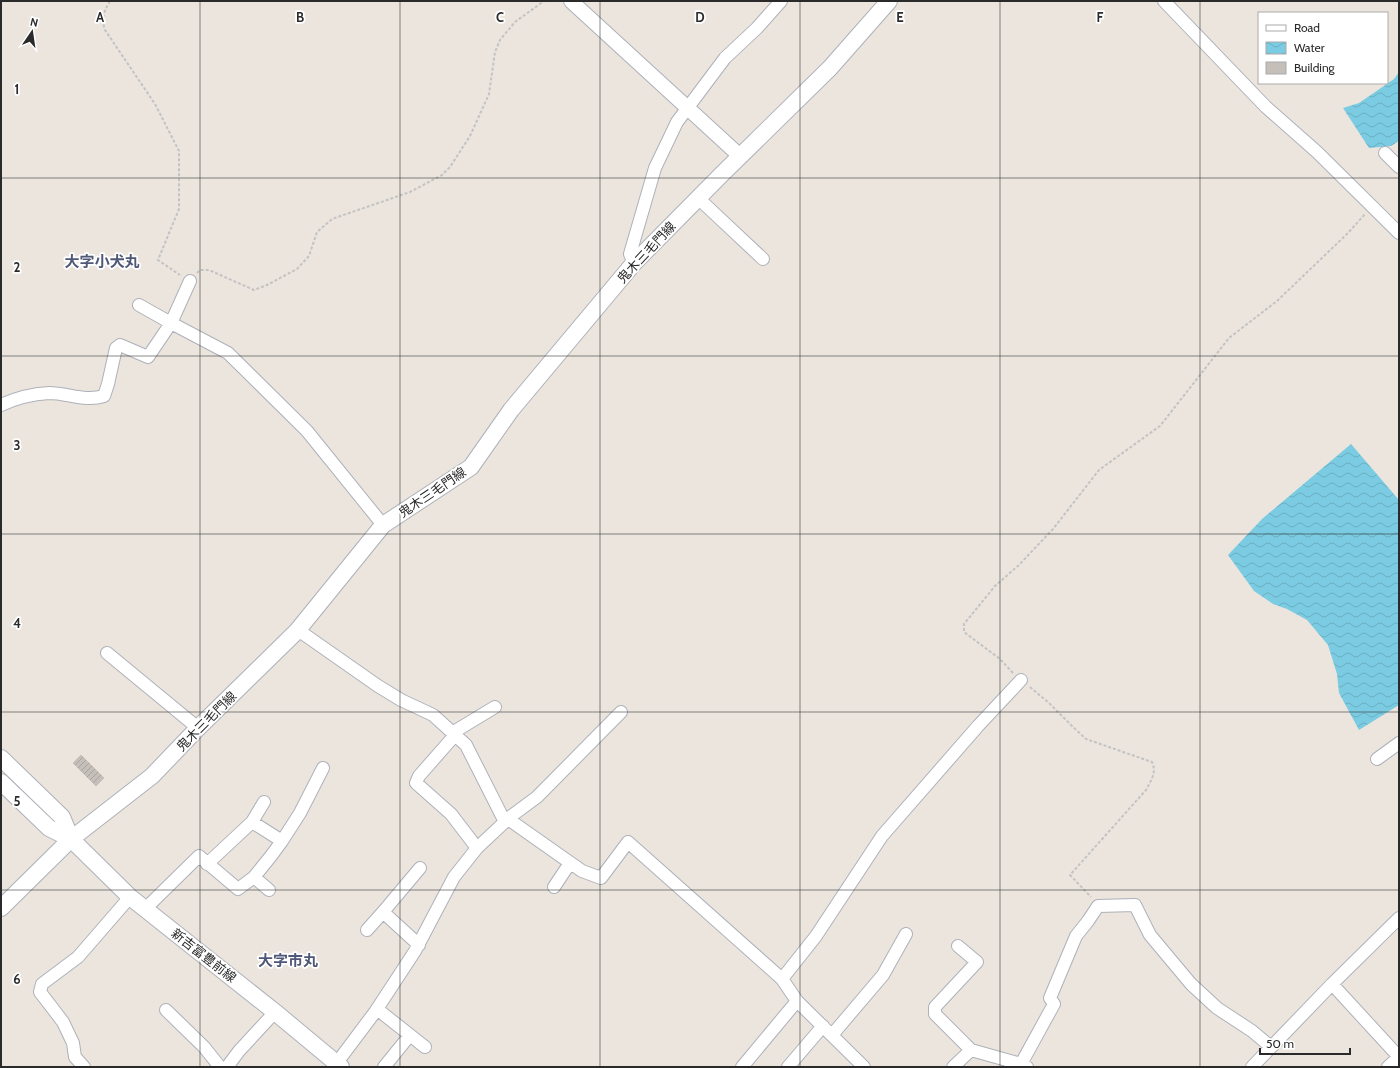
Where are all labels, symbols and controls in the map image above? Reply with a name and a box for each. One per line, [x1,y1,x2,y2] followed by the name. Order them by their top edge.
[96,9,105,25] text: A
[296,9,304,25] text: B
[496,9,504,25] text: C
[695,9,705,25] text: D
[896,9,904,25] text: E
[1097,9,1104,25] text: F
[12,12,52,52] north arrow
[1258,12,1388,84] legend
[29,15,40,30] text: N
[1294,20,1320,35] text: Road
[1294,40,1325,55] text: Water
[1294,60,1336,75] text: Building
[15,81,19,97] text: 1
[614,218,678,286] street label: 鬼木三毛門線
[64,253,140,271] district label: 大字小犬丸
[14,259,21,275] text: 2
[13,437,21,453] text: 3
[395,464,469,520] street label: 鬼木三毛門線
[13,615,21,631] text: 4
[173,688,239,754] street label: 鬼木三毛門線
[14,793,21,809] text: 5
[168,925,240,985] street label: 新吉富豊前線
[258,952,318,970] district label: 大字市丸
[13,971,21,987] text: 6
[1260,1030,1350,1056] scale bar
[1266,1036,1294,1051] text: 50 m

